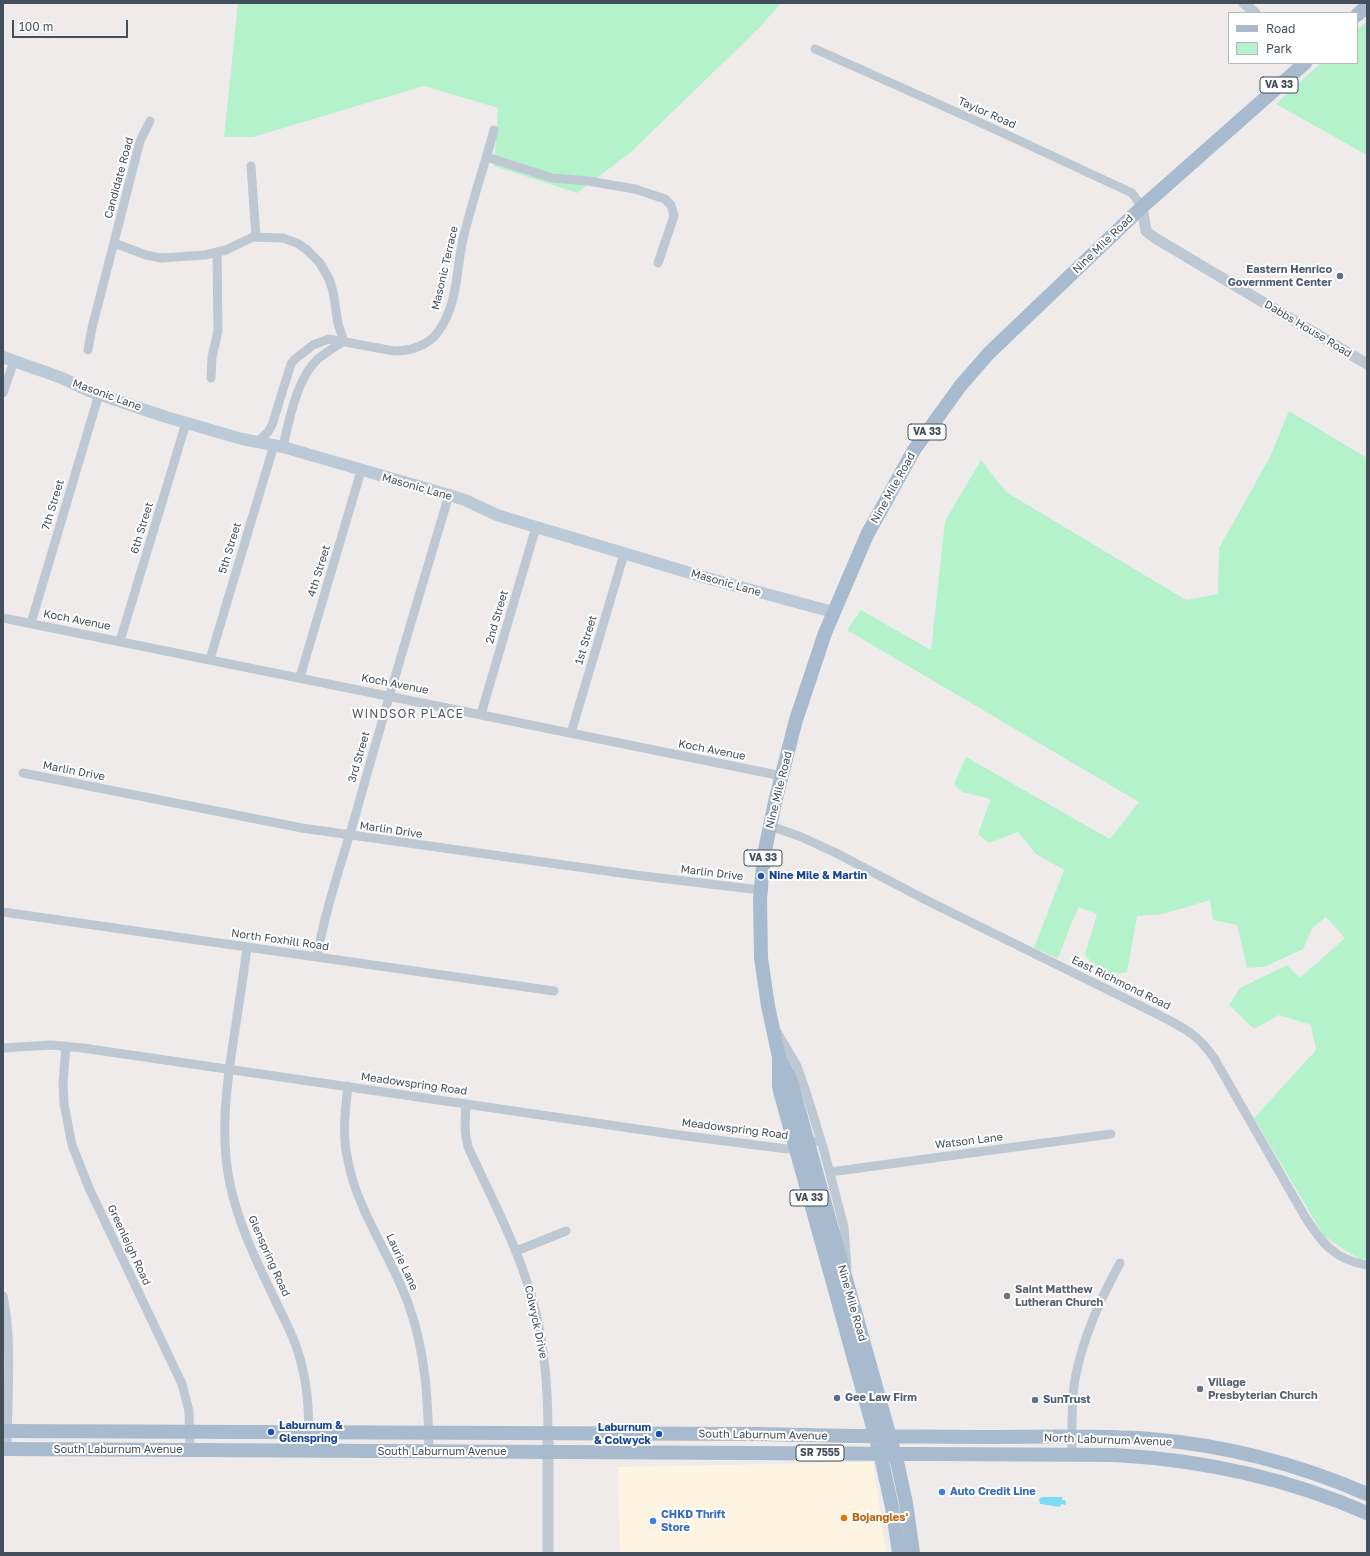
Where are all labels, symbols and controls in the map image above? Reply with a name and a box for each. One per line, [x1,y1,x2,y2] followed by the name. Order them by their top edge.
[14,12,130,38] scale bar
[1228,12,1358,64] legend
[19,19,53,34] text: 100 m
[1266,21,1295,36] text: Road
[1266,41,1292,56] text: Park
[1260,77,1298,93] road number: VA 33
[956,94,1018,132] street label: Taylor Road
[102,136,136,220] street label: Candidate Road
[1070,212,1136,276] street label: Nine Mile Road
[429,225,461,311] street label: Masonic Terrace
[1228,263,1332,289] place label: Eastern Henrico Government Center
[1335,271,1345,281] marker: Eastern Henrico Government Center
[1262,298,1354,360] street label: Dabbs House Road
[71,376,143,414] street label: Masonic Lane
[908,424,946,440] road number: VA 33
[868,450,918,526] street label: Nine Mile Road
[380,471,454,503] street label: Masonic Lane
[39,478,67,532] street label: 7th Street
[128,501,156,555] street label: 6th Street
[216,521,244,575] street label: 5th Street
[305,544,333,598] street label: 4th Street
[689,567,763,599] street label: Masonic Lane
[483,589,511,645] street label: 2nd Street
[42,607,112,633] street label: Koch Avenue
[572,614,600,666] street label: 1st Street
[360,671,430,697] street label: Koch Avenue
[352,707,464,721] district label: WINDSOR PLACE
[345,730,373,784] street label: 3rd Street
[677,737,747,763] street label: Koch Avenue
[763,750,795,830] street label: Nine Mile Road
[42,758,106,784] street label: Marlin Drive
[359,819,423,841] street label: Marlin Drive
[744,850,782,866] road number: VA 33
[680,863,744,883] street label: Marlin Drive
[769,869,867,883] place label: Nine Mile & Martin
[756,871,766,881] marker: Nine Mile & Martin
[230,927,330,953] street label: North Foxhill Road
[1069,953,1173,1013] street label: East Richmond Road
[360,1070,468,1098] street label: Meadowspring Road
[681,1116,789,1142] street label: Meadowspring Road
[934,1130,1004,1152] street label: Watson Lane
[790,1190,828,1206] road number: VA 33
[105,1203,153,1287] street label: Greenleigh Road
[245,1213,293,1299] street label: Glenspring Road
[383,1231,421,1293] street label: Laurie Lane
[835,1263,869,1343] street label: Nine Mile Road
[1015,1283,1103,1309] place label: Saint Matthew Lutheran Church
[522,1284,550,1360] street label: Colwyck Drive
[1002,1291,1012,1301] marker: Saint Matthew Lutheran Church
[1208,1376,1318,1402] place label: Village Presbyterian Church
[1195,1384,1205,1394] marker: Village Presbyterian Church
[845,1391,917,1405] place label: Gee Law Firm
[832,1393,842,1403] marker: Gee Law Firm
[1043,1393,1091,1407] place label: SunTrust
[1030,1395,1040,1405] marker: SunTrust
[279,1419,343,1445] place label: Laburnum & Glenspring
[594,1421,651,1447] place label: Laburnum & Colwyck
[266,1427,276,1437] marker: Laburnum & Glenspring
[698,1427,828,1443] street label: South Laburnum Avenue
[654,1429,664,1439] marker: Laburnum & Colwyck
[1044,1431,1172,1449] street label: North Laburnum Avenue
[53,1443,183,1457] street label: South Laburnum Avenue
[377,1445,507,1459] street label: South Laburnum Avenue
[796,1445,844,1461] road number: SR 7555
[950,1485,1036,1499] place label: Auto Credit Line
[937,1487,947,1497] marker: Auto Credit Line
[661,1508,726,1534] place label: CHKD Thrift Store
[852,1511,908,1525] place label: Bojangles'
[839,1513,849,1523] marker: Bojangles'
[648,1516,658,1526] marker: CHKD Thrift Store

